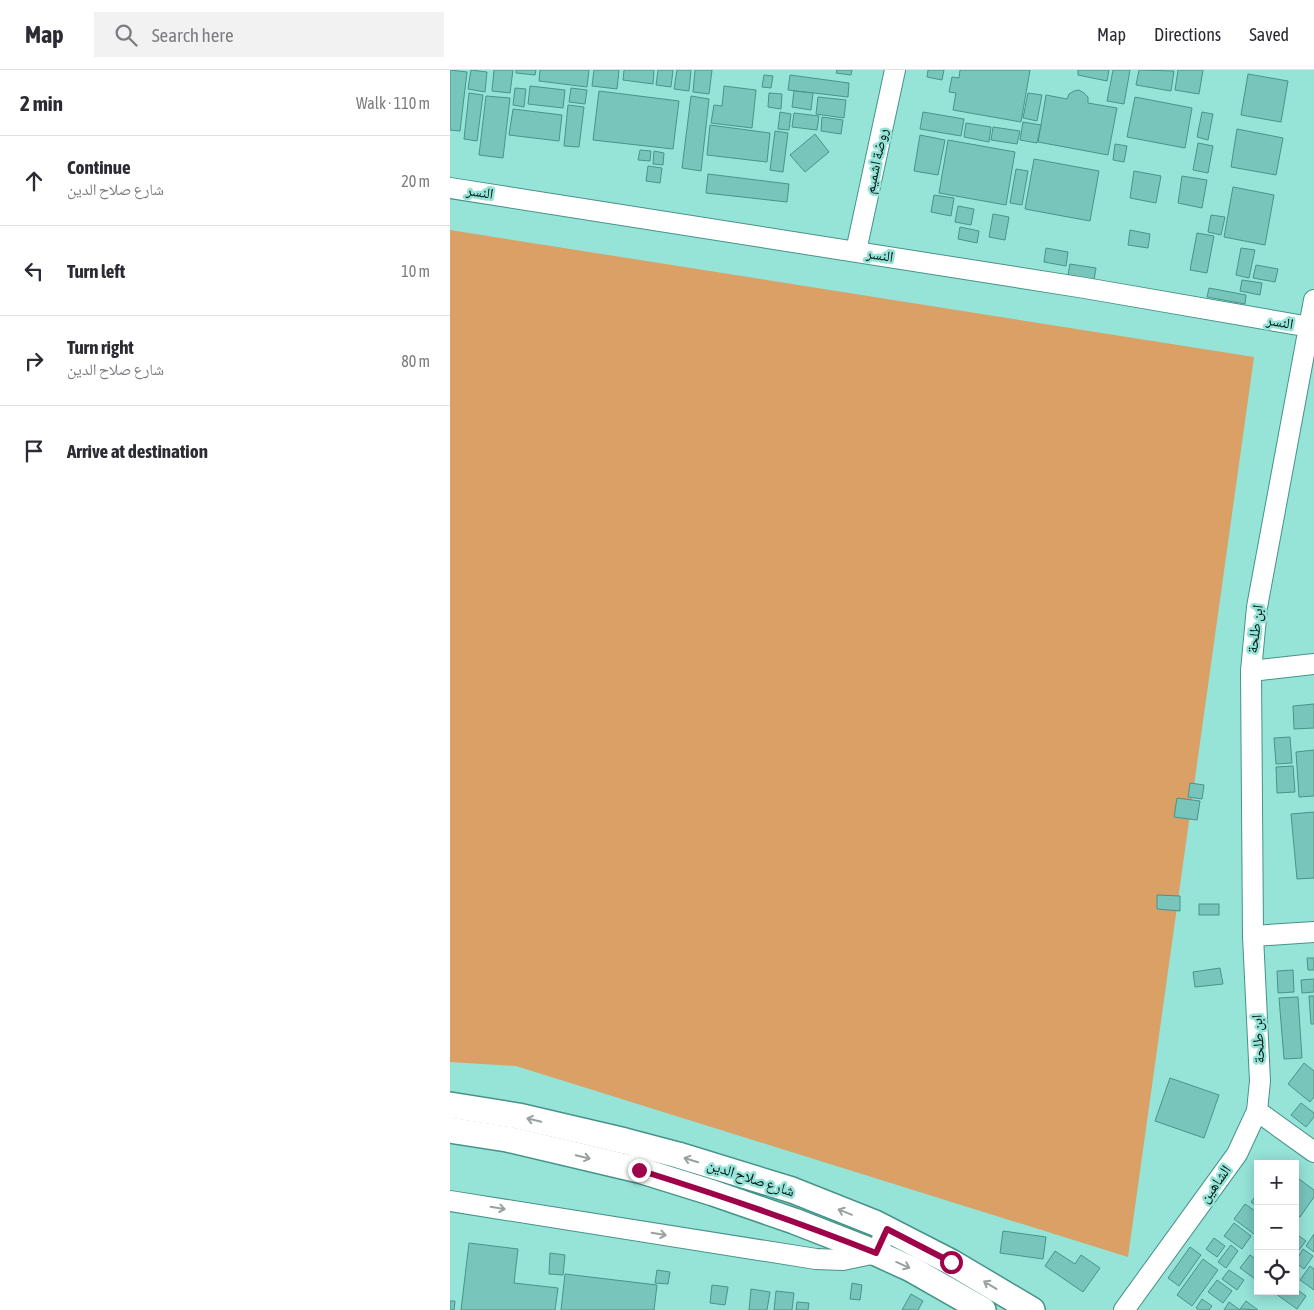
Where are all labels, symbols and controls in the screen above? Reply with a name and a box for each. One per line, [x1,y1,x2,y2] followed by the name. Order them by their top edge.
[94,12,444,57] search box
[25,21,64,48] text: Map
[112,21,140,49] icon: search
[152,24,234,46] text: Search here
[1097,24,1126,45] text: Map
[1154,24,1221,45] text: Directions
[1249,24,1289,45] text: Saved
[20,91,63,115] text: 2 min
[356,94,430,112] text: Walk · 110 m
[860,126,893,196] street label: روضة اشميم
[67,156,131,178] text: Continue
[20,167,48,195] icon: ahead
[401,172,430,190] text: 20 m
[67,180,164,198] text: شارع صلاح الدين
[464,181,495,203] street label: النسر
[864,244,895,266] street label: النسر
[20,257,48,285] icon: left
[67,260,125,282] text: Turn left
[401,262,430,280] text: 10 m
[1264,311,1295,333] street label: النسر
[67,336,134,358] text: Turn right
[20,347,48,375] icon: right
[401,352,430,370] text: 80 m
[67,360,164,378] text: شارع صلاح الدين
[20,437,48,465] icon: arrive
[67,440,208,462] text: Arrive at destination
[1243,604,1268,654] street label: ابن طلحة
[1248,1014,1269,1064] street label: ابن طلحة
[526,1115,542,1124] one-way arrow
[575,1153,591,1162] one-way arrow
[684,1154,700,1164] one-way arrow
[705,1155,797,1202] street label: شارع صلاح الدين
[628,1159,651,1182] route end
[1254,1160,1299,1295] map controls
[1254,1160,1299,1205] button: +
[1195,1162,1236,1207] street label: الشاهين
[490,1204,506,1214] one-way arrow
[1254,1205,1299,1250] button: −
[838,1206,853,1216] one-way arrow
[650,1229,666,1239] one-way arrow
[1254,1250,1299,1295] button: locate
[940,1251,963,1274] route start
[895,1261,910,1271] one-way arrow
[983,1279,997,1289] one-way arrow

